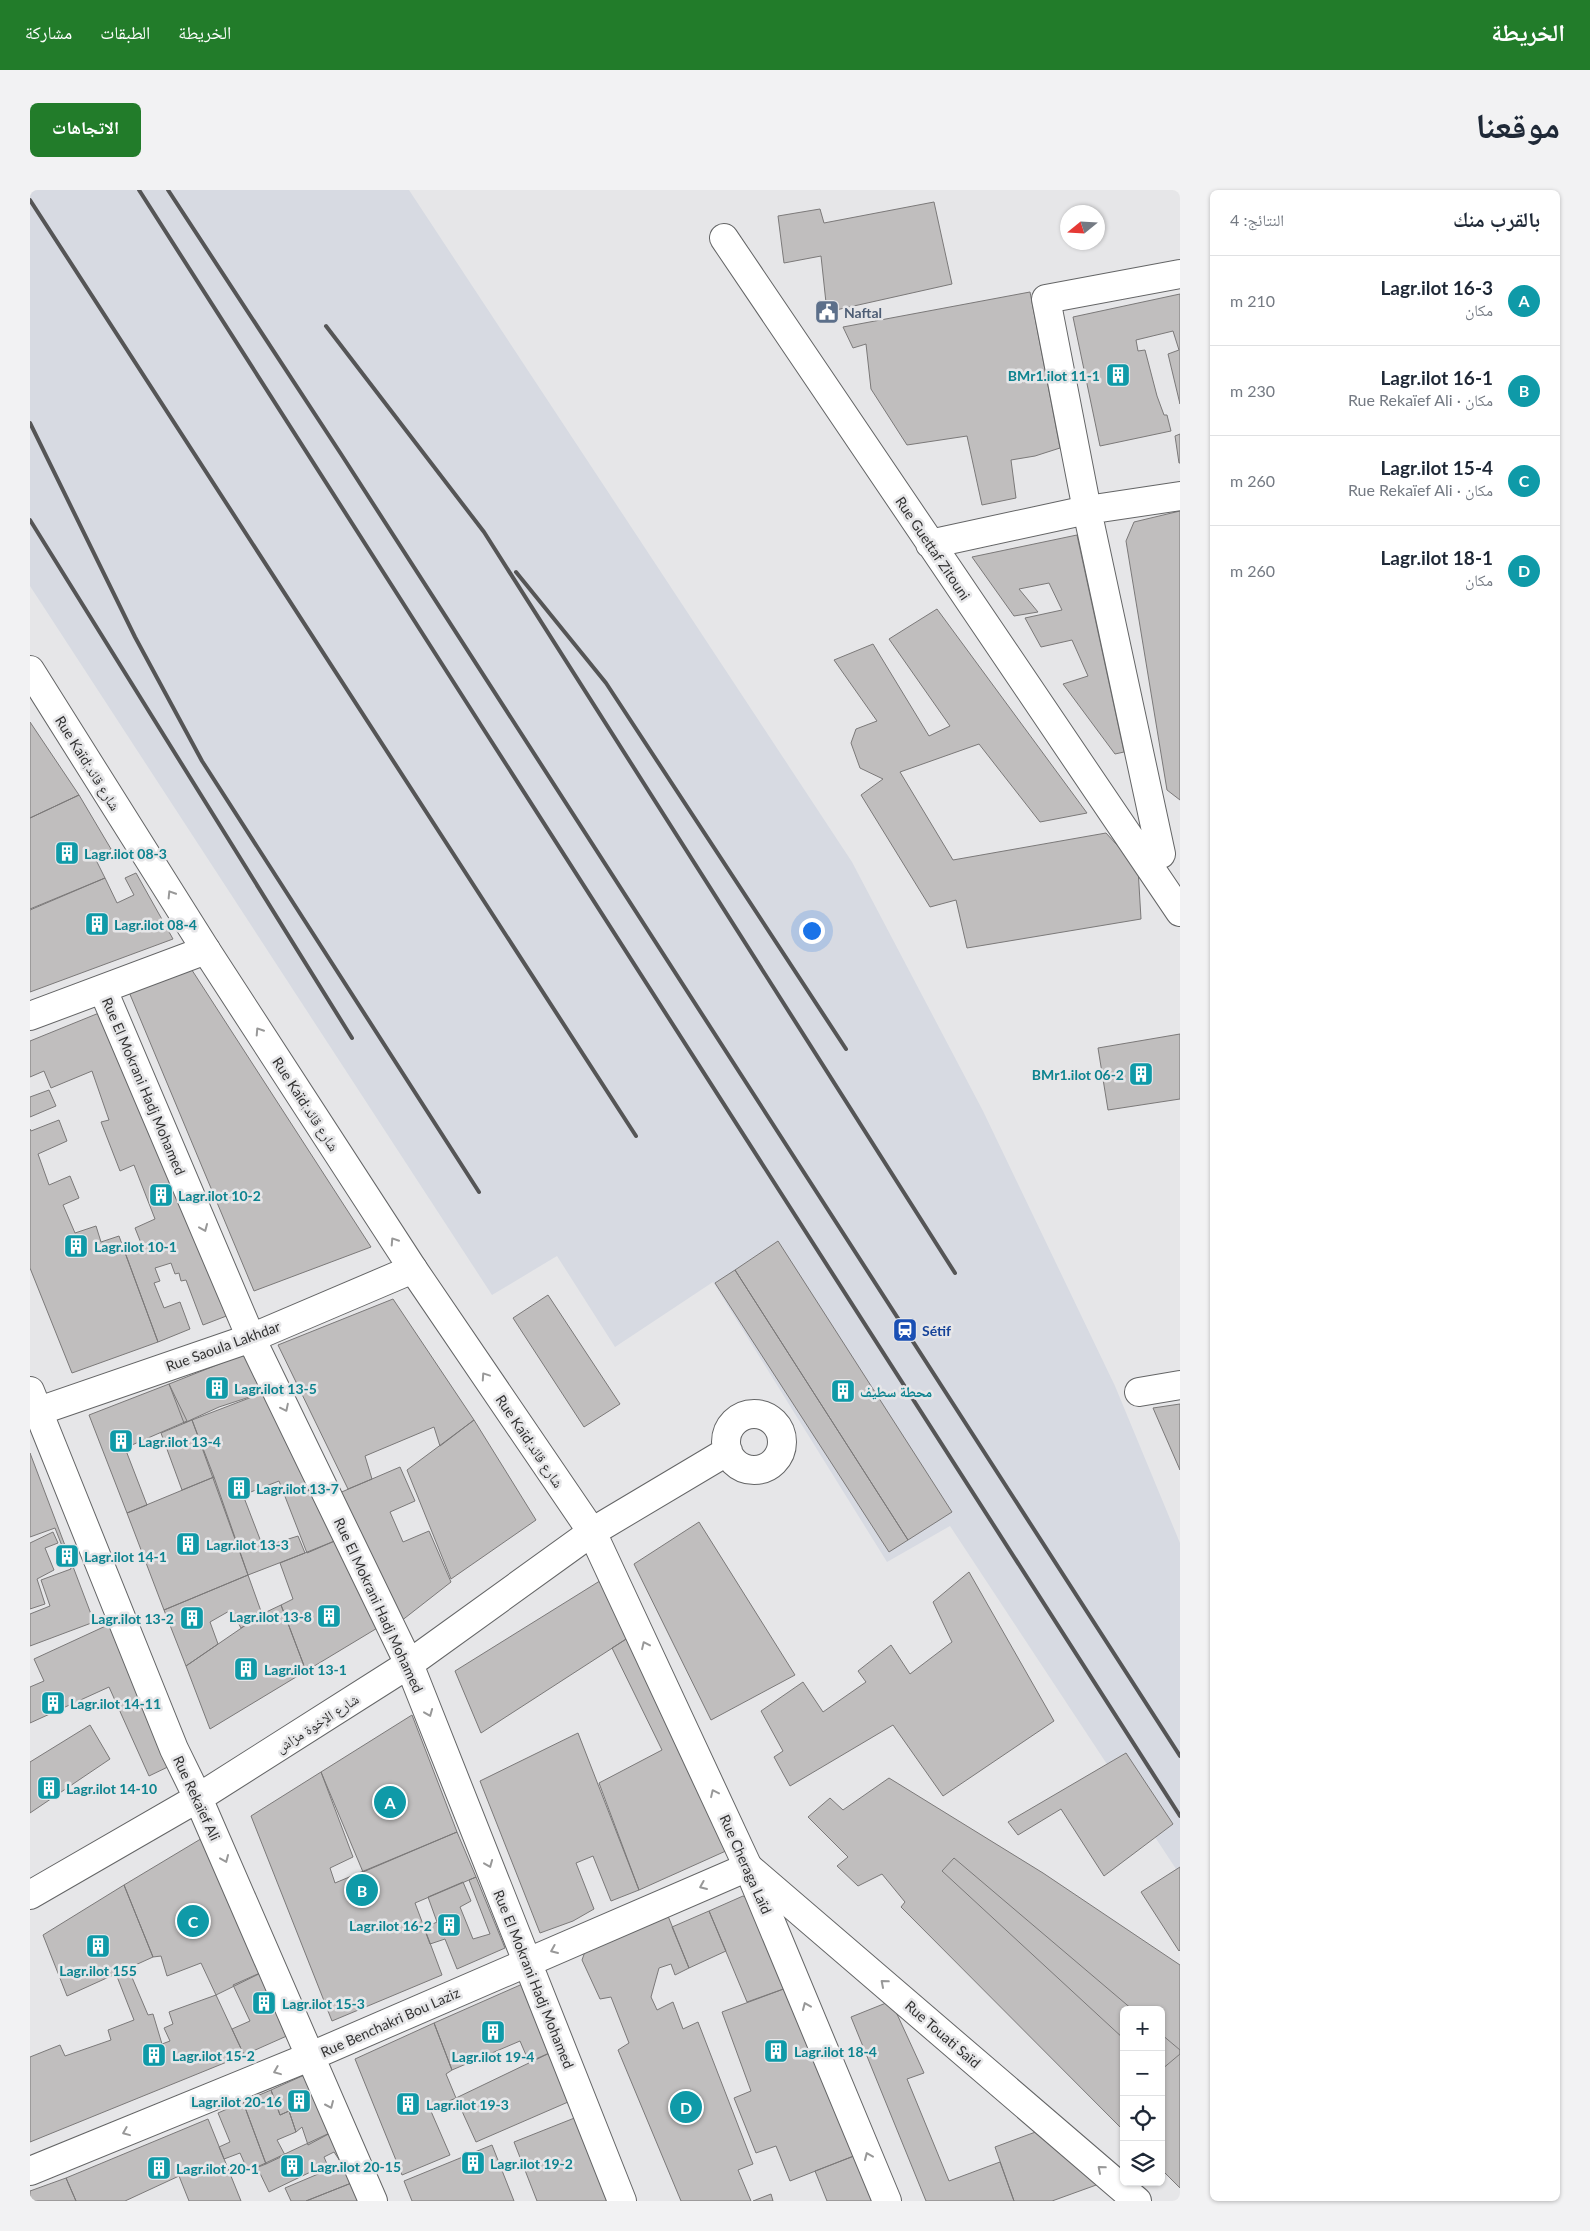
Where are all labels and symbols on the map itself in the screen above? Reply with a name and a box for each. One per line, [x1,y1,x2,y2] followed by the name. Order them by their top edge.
[1060,205,1105,250] north arrow
[814,299,840,325] public building icon: Naftal
[844,304,882,321] place label: Naftal
[1105,362,1131,388] building icon: BMr1.ilot 11-1
[1008,367,1100,384] place label: BMr1.ilot 11-1
[892,493,974,603] street label: Rue Guettaf Zitouni
[50,713,124,815] street label: Rue Kaïd;شارع قائد
[54,840,80,866] building icon: Lagr.ilot 08-3
[84,845,167,862] place label: Lagr.ilot 08-3
[168,891,177,900] one-way arrow
[84,911,110,937] building icon: Lagr.ilot 08-4
[114,916,197,933] place label: Lagr.ilot 08-4
[799,918,825,944] your location
[99,995,189,1177] street label: Rue El Mokrani Hadj Mohamed
[255,1028,265,1037] one-way arrow
[268,1054,343,1155] street label: Rue Kaïd;شارع قائد
[1128,1061,1154,1087] building icon: BMr1.ilot 06-2
[1032,1066,1124,1083] place label: BMr1.ilot 06-2
[148,1182,174,1208] building icon: Lagr.ilot 10-2
[178,1187,261,1204] place label: Lagr.ilot 10-2
[198,1223,209,1232] one-way arrow
[63,1233,89,1259] building icon: Lagr.ilot 10-1
[94,1238,177,1255] place label: Lagr.ilot 10-1
[391,1238,401,1247] one-way arrow
[164,1317,282,1375] street label: Rue Saoula Lakhdar
[892,1317,918,1343] station icon: Sétif
[922,1322,951,1339] place label: Sétif
[482,1372,492,1381] one-way arrow
[204,1375,230,1401] building icon: Lagr.ilot 13-5
[830,1378,856,1404] building icon: محطة سطيف
[234,1380,317,1397] place label: Lagr.ilot 13-5
[860,1383,932,1400] place label: محطة سطيف
[491,1391,567,1492] street label: Rue Kaïd;شارع قائد
[279,1403,289,1412] one-way arrow
[108,1428,134,1454] building icon: Lagr.ilot 13-4
[138,1433,221,1450] place label: Lagr.ilot 13-4
[226,1475,252,1501] building icon: Lagr.ilot 13-7
[256,1480,339,1497] place label: Lagr.ilot 13-7
[331,1515,427,1695] street label: Rue El Mokrani Hadj Mohamed
[175,1531,201,1557] building icon: Lagr.ilot 13-3
[206,1536,289,1553] place label: Lagr.ilot 13-3
[54,1543,80,1569] building icon: Lagr.ilot 14-1
[84,1548,167,1565] place label: Lagr.ilot 14-1
[316,1603,342,1629] building icon: Lagr.ilot 13-8
[179,1605,205,1631] building icon: Lagr.ilot 13-2
[229,1608,312,1625] place label: Lagr.ilot 13-8
[91,1610,174,1627] place label: Lagr.ilot 13-2
[641,1641,651,1650] one-way arrow
[233,1656,259,1682] building icon: Lagr.ilot 13-1
[264,1661,347,1678] place label: Lagr.ilot 13-1
[40,1690,66,1716] building icon: Lagr.ilot 14-11
[272,1690,363,1758] street label: شارع الإخوة مزاش
[70,1695,161,1712] place label: Lagr.ilot 14-11
[423,1709,433,1717] one-way arrow
[170,1753,224,1843] street label: Rue Rekaïef Ali
[36,1775,62,1801] building icon: Lagr.ilot 14-10
[66,1780,157,1797] place label: Lagr.ilot 14-10
[374,1783,406,1821] pin: A
[709,1789,720,1798] one-way arrow
[716,1812,776,1916] street label: Rue Cheraga Laïd
[218,1854,229,1863] one-way arrow
[483,1860,493,1868] one-way arrow
[346,1871,378,1909] pin: B
[699,1879,708,1890] one-way arrow
[490,1887,578,2071] street label: Rue El Mokrani Hadj Mohamed
[177,1902,209,1940] pin: C
[436,1912,462,1938] building icon: Lagr.ilot 16-2
[349,1917,432,1934] place label: Lagr.ilot 16-2
[85,1933,111,1959] building icon: Lagr.ilot 155
[550,1943,559,1954] one-way arrow
[59,1962,137,1979] place label: Lagr.ilot 155
[881,1980,890,1989] one-way arrow
[318,1984,462,2060] street label: Rue Benchakri Bou Laziz
[251,1990,277,2016] building icon: Lagr.ilot 15-3
[282,1995,365,2012] place label: Lagr.ilot 15-3
[902,1997,984,2071] street label: Rue Touati Saïd
[802,2002,812,2011] one-way arrow
[480,2019,506,2045] building icon: Lagr.ilot 19-4
[763,2038,789,2064] building icon: Lagr.ilot 18-4
[141,2042,167,2068] building icon: Lagr.ilot 15-2
[794,2043,877,2060] place label: Lagr.ilot 18-4
[172,2047,255,2064] place label: Lagr.ilot 15-2
[452,2048,534,2065] place label: Lagr.ilot 19-4
[273,2064,282,2075] one-way arrow
[286,2088,312,2114] building icon: Lagr.ilot 20-16
[670,2088,702,2126] pin: D
[395,2091,421,2117] building icon: Lagr.ilot 19-3
[191,2093,282,2110] place label: Lagr.ilot 20-16
[426,2096,509,2113] place label: Lagr.ilot 19-3
[324,2100,335,2109] one-way arrow
[122,2126,131,2136] one-way arrow
[460,2150,486,2176] building icon: Lagr.ilot 19-2
[864,2152,875,2161] one-way arrow
[279,2153,305,2179] building icon: Lagr.ilot 20-15
[146,2155,172,2181] building icon: Lagr.ilot 20-1
[490,2155,573,2172] place label: Lagr.ilot 19-2
[310,2158,401,2175] place label: Lagr.ilot 20-15
[176,2160,259,2177] place label: Lagr.ilot 20-1
[1097,2166,1106,2175] one-way arrow

